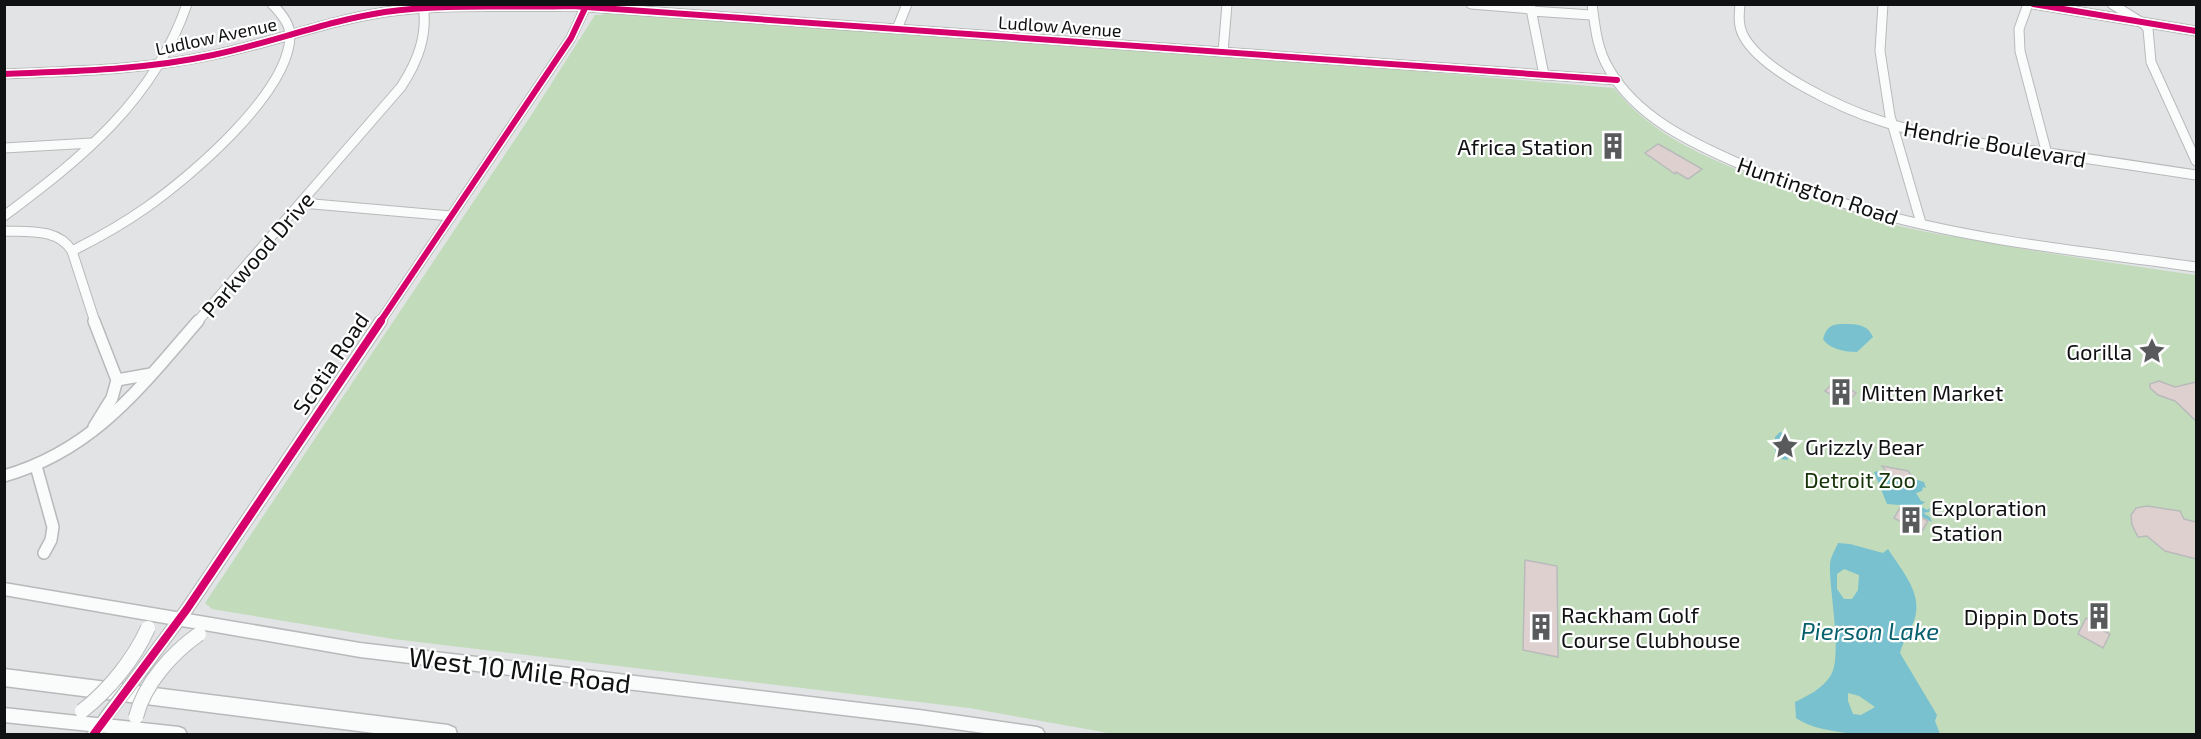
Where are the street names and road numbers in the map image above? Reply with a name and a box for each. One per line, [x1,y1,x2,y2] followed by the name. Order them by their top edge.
[998,11,1122,41] street label: Ludlow Avenue
[153,12,279,60] street label: Ludlow Avenue
[1902,114,2088,172] street label: Hendrie Boulevard
[1734,150,1902,230] street label: Huntington Road
[195,186,319,322] street label: Parkwood Drive
[287,307,373,419] street label: Scotia Road
[407,639,633,699] street label: West 10 Mile Road

